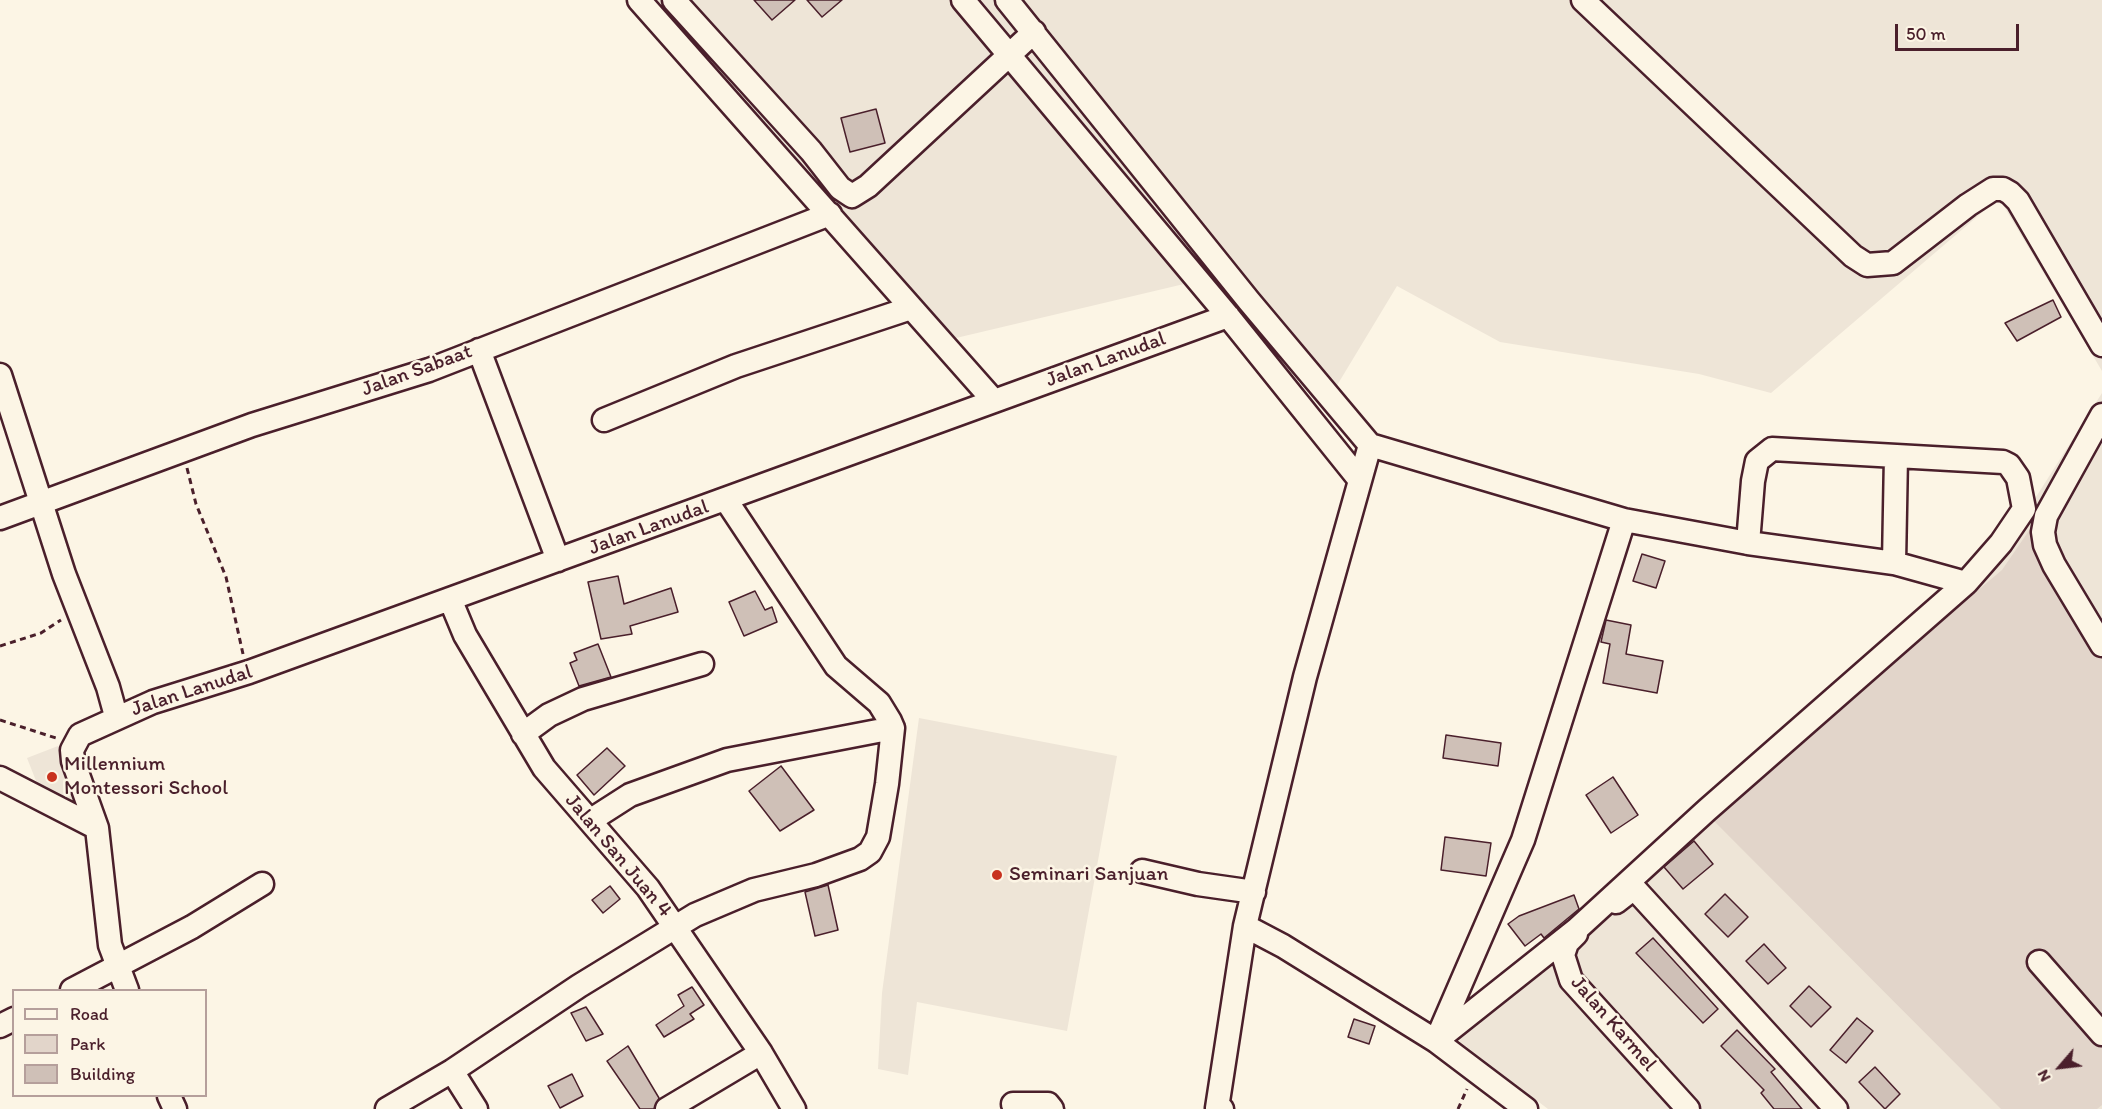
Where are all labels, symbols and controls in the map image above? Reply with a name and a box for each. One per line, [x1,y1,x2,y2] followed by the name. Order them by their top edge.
[1898,12,2022,50] scale bar
[1906,23,1946,45] text: 50 m
[1043,327,1169,393] street label: Jalan Lanudal
[358,339,476,403] street label: Jalan Sabaat
[586,495,712,561] street label: Jalan Lanudal
[128,660,256,722] street label: Jalan Lanudal
[64,752,228,802] place label: Millennium Montessori School
[45,770,59,784] marker: Millennium Montessori School
[559,789,677,923] street label: Jalan San Juan 4
[1009,862,1168,888] place label: Seminari Sanjuan
[990,868,1004,882] marker: Seminari Sanjuan
[1565,971,1661,1077] street label: Jalan Karmel
[12,989,207,1097] legend
[70,1003,109,1025] text: Road
[70,1033,105,1055] text: Park
[2030,1037,2090,1097] north arrow
[70,1063,135,1085] text: Building
[2033,1066,2055,1085] text: N

